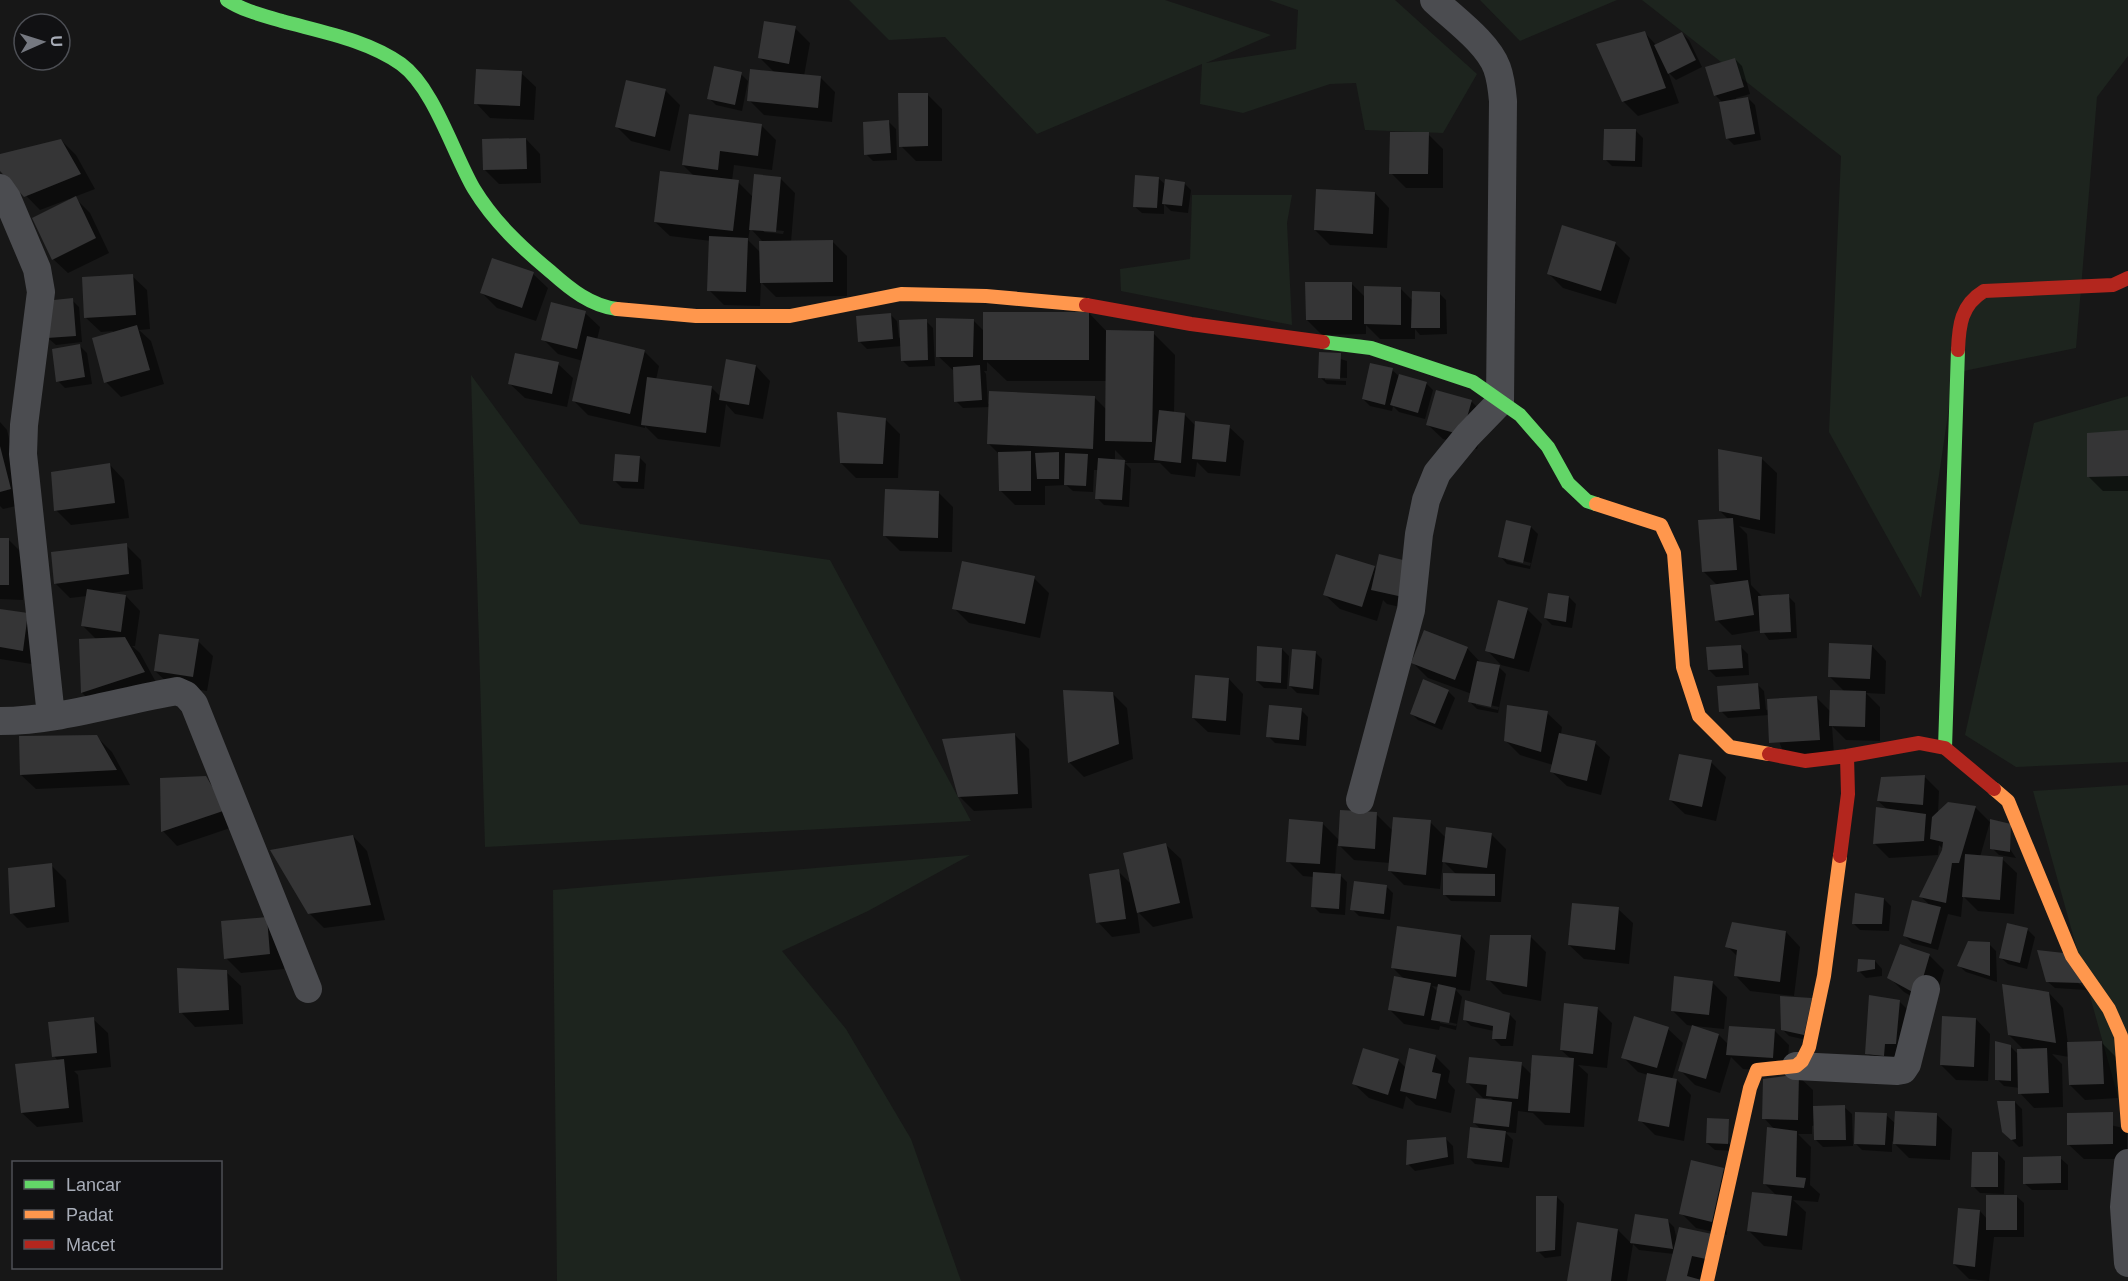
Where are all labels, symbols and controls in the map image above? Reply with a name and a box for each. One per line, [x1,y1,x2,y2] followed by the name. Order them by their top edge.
[12,12,72,72] north arrow
[48,35,65,47] text: U
[12,1161,222,1269] legend
[66,1175,121,1195] text: Lancar
[66,1205,113,1225] text: Padat
[66,1235,115,1255] text: Macet

